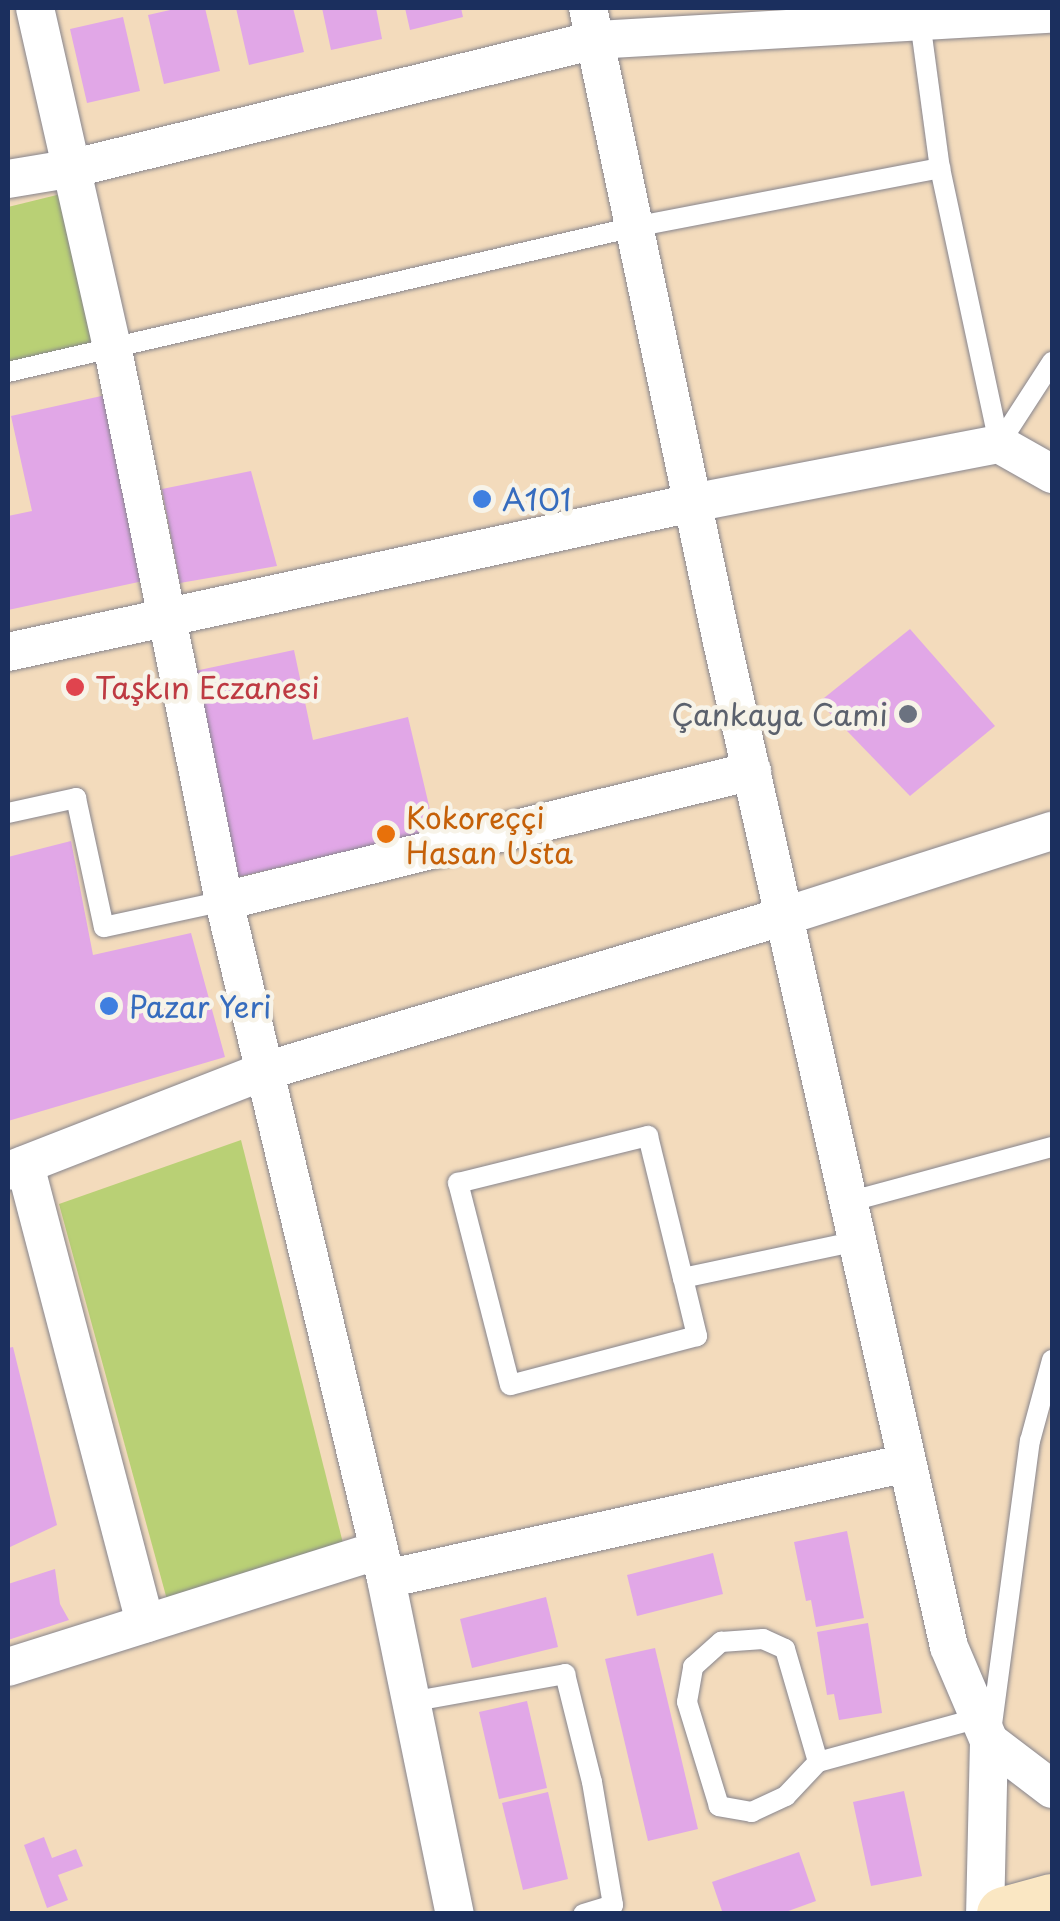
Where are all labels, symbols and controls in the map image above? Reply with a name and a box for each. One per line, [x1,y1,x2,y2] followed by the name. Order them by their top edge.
[502,481,571,517] place label: A101
[471,488,493,510] marker: A101
[95,669,319,705] place label: Taşkın Eczanesi
[64,676,86,698] marker: Taşkın Eczanesi
[671,696,888,732] place label: Çankaya Cami
[897,703,919,725] marker: Çankaya Cami
[406,799,574,870] place label: Kokoreççi Hasan Usta
[375,823,397,845] marker: Kokoreççi Hasan Usta
[129,988,273,1024] place label: Pazar Yeri
[98,995,120,1017] marker: Pazar Yeri

